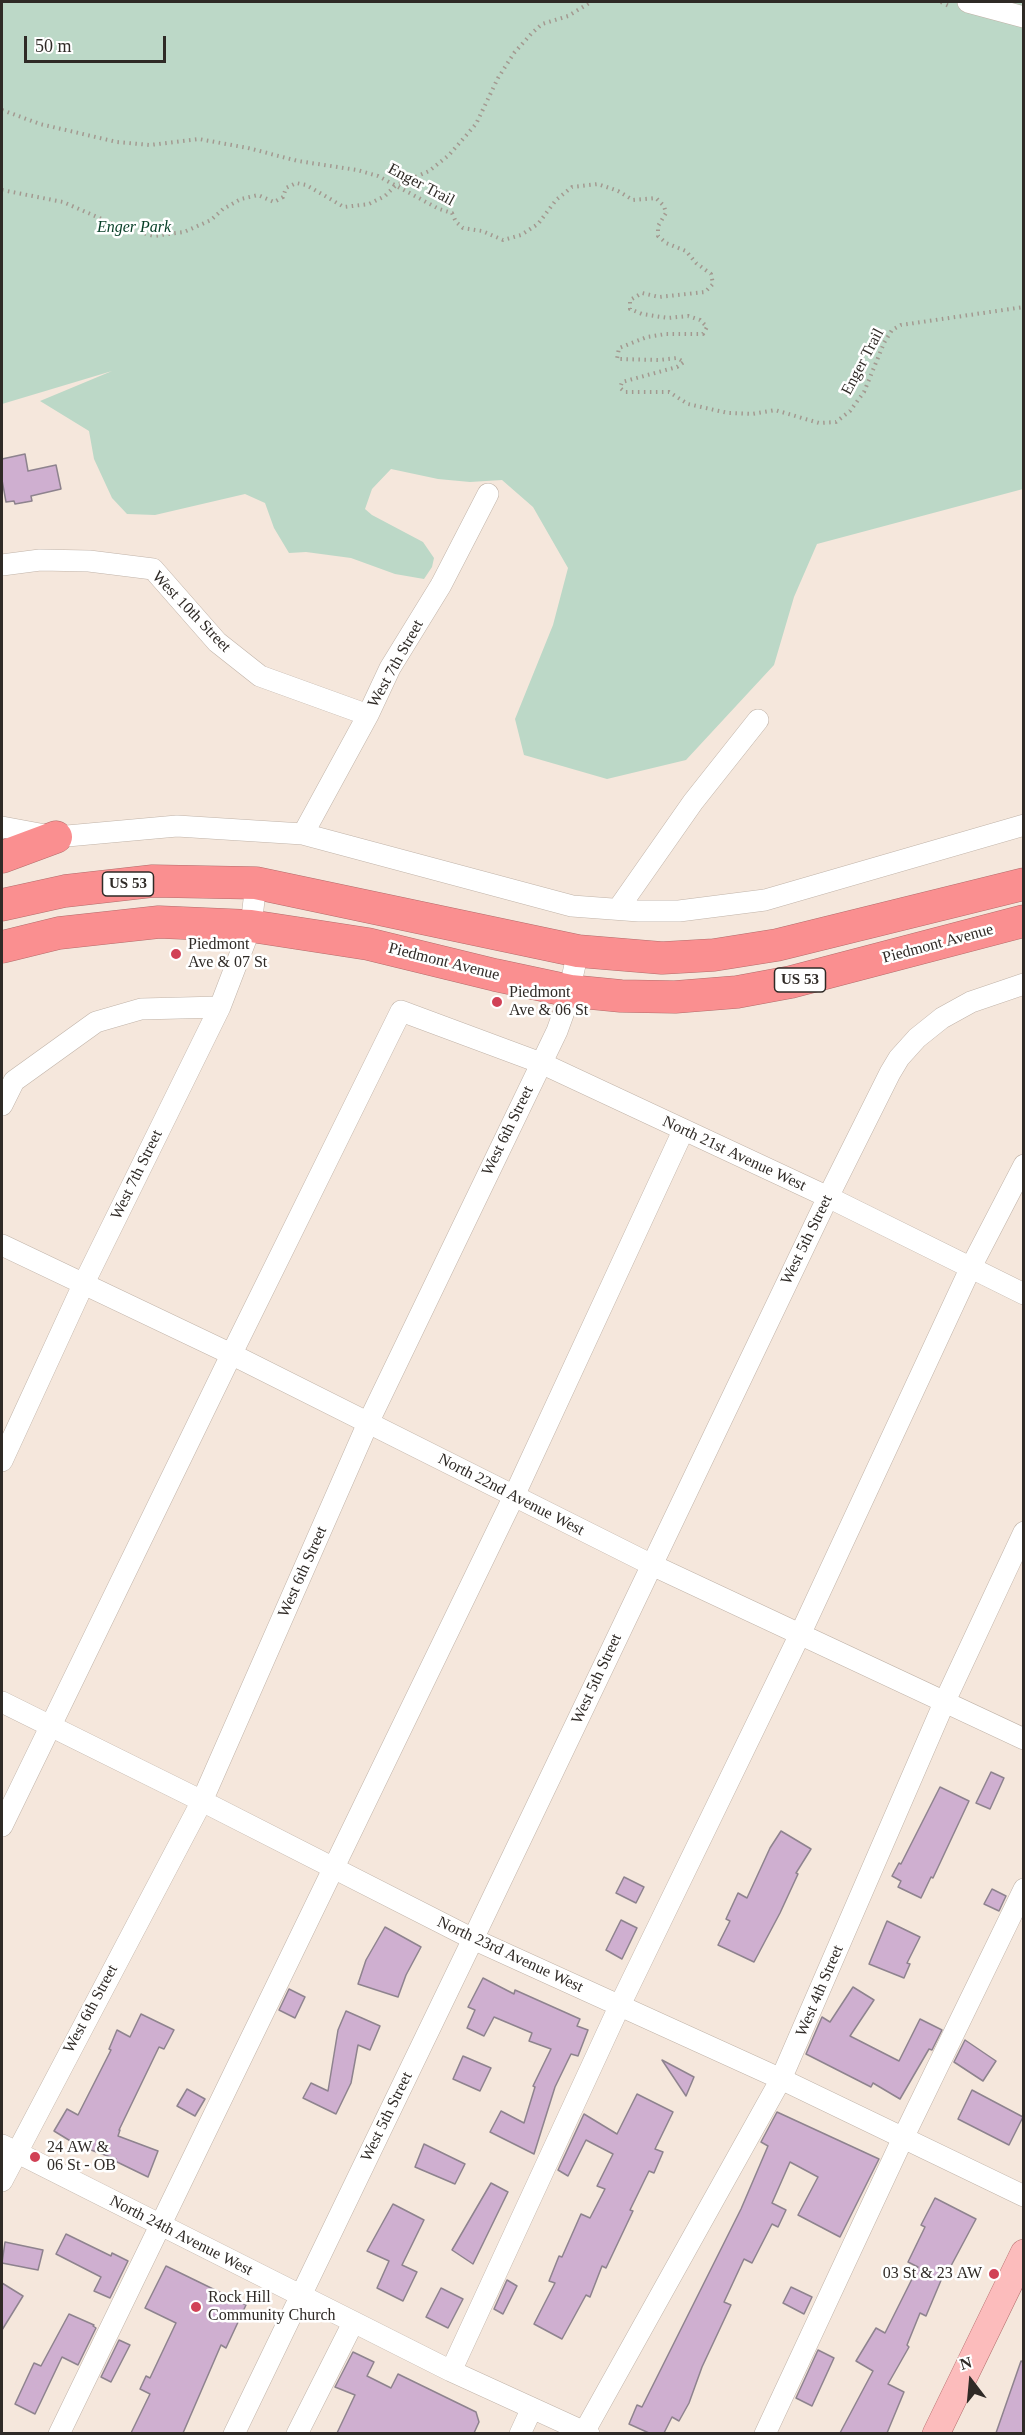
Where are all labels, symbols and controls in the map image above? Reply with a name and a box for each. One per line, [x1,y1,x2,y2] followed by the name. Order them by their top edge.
[27,24,170,62] scale bar
[35,36,72,56] text: 50 m
[384,159,458,211] street label: Enger Trail
[97,218,171,238] park label: Enger Park
[837,325,889,399] street label: Enger Trail
[147,567,235,657] street label: West 10th Street
[364,617,428,711] street label: West 7th Street
[102,872,154,896] road number: US 53
[881,920,995,968] street label: Piedmont Avenue
[188,935,267,973] place label: Piedmont Ave & 07 St
[386,939,502,985] street label: Piedmont Avenue
[169,947,183,961] marker: Piedmont Ave & 07 St
[774,968,826,992] road number: US 53
[509,983,588,1021] place label: Piedmont Ave & 06 St
[490,995,504,1009] marker: Piedmont Ave & 06 St
[478,1083,538,1179] street label: West 6th Street
[659,1112,809,1196] street label: North 21st Avenue West
[107,1127,167,1223] street label: West 7th Street
[777,1192,837,1288] street label: West 5th Street
[435,1450,587,1540] street label: North 22nd Avenue West
[274,1524,332,1620] street label: West 6th Street
[568,1631,626,1727] street label: West 5th Street
[434,1913,586,1997] street label: North 23rd Avenue West
[792,1942,848,2040] street label: West 4th Street
[60,1962,122,2056] street label: West 6th Street
[357,2069,417,2165] street label: West 5th Street
[47,2138,116,2176] place label: 24 AW & 06 St - OB
[28,2150,42,2164] marker: 24 AW & 06 St - OB
[106,2192,256,2280] street label: North 24th Avenue West
[883,2264,982,2284] place label: 03 St & 23 AW
[987,2267,1001,2281] marker: 03 St & 23 AW
[208,2288,336,2326] place label: Rock Hill Community Church
[189,2300,203,2314] marker: Rock Hill Community Church
[941,2351,1001,2411] north arrow
[958,2353,974,2373] text: N

